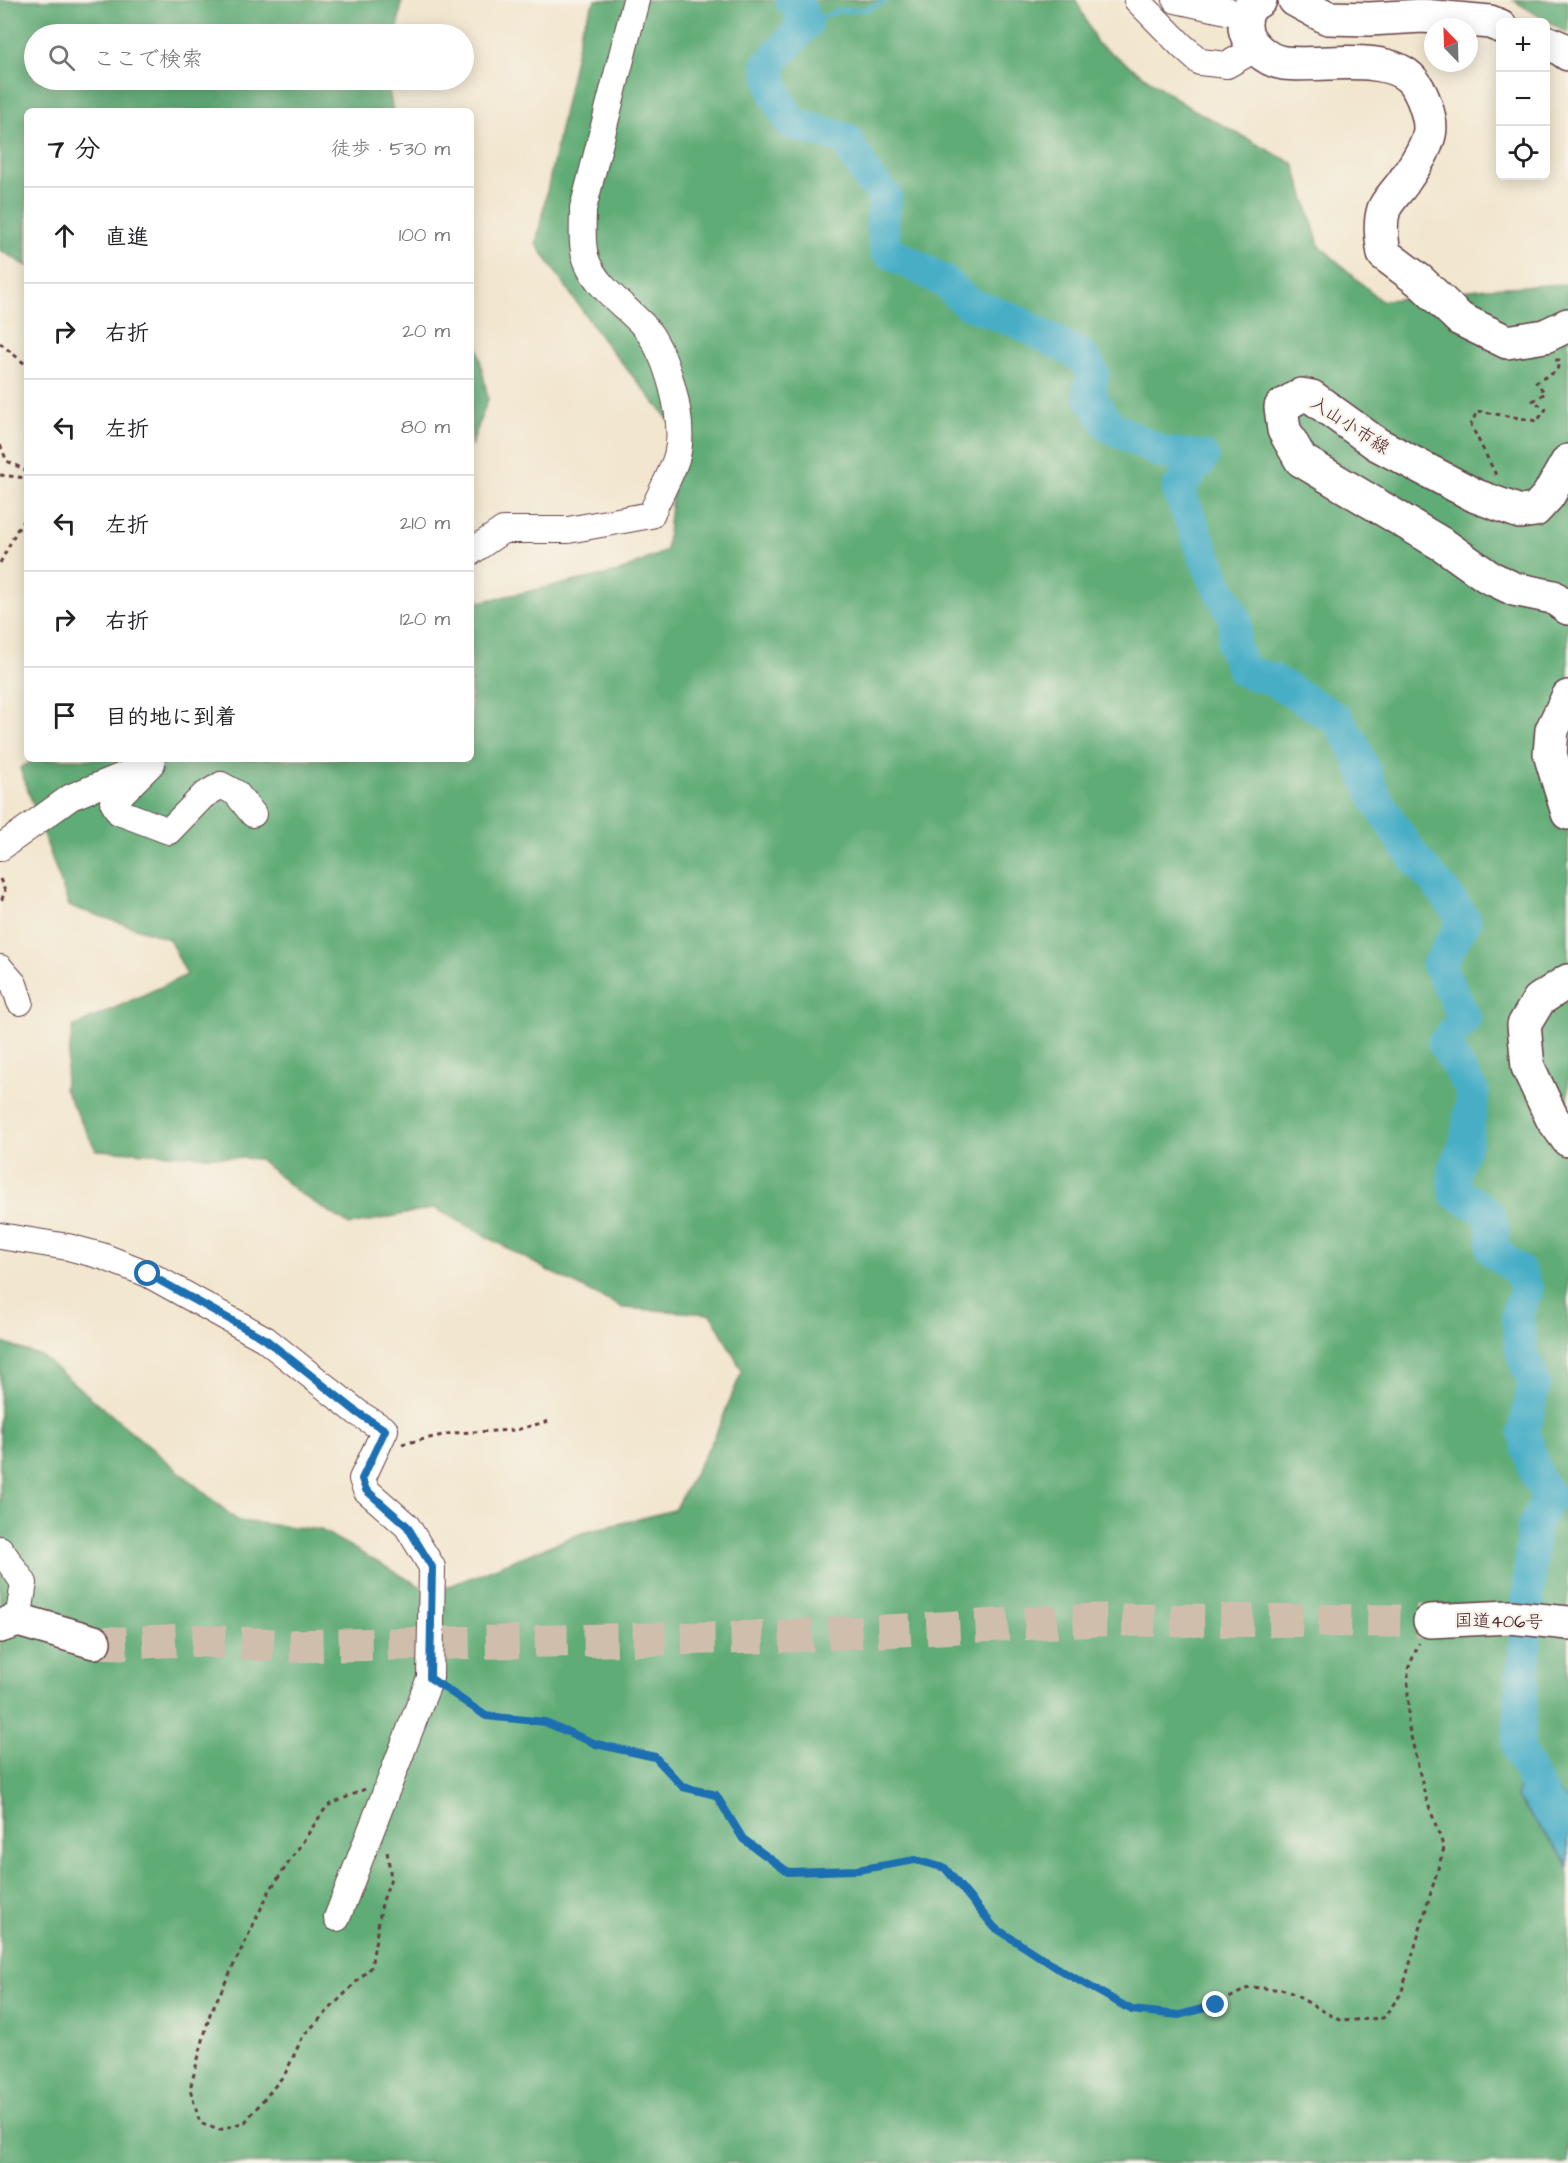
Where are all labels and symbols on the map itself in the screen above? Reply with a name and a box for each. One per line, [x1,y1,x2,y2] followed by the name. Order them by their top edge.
[1424,18,1478,72] north arrow
[1305,390,1394,460] street label: 入山小市線
[134,1260,160,1286] route start
[1454,1608,1544,1635] street label: 国道406号
[1202,1991,1228,2017] route end

